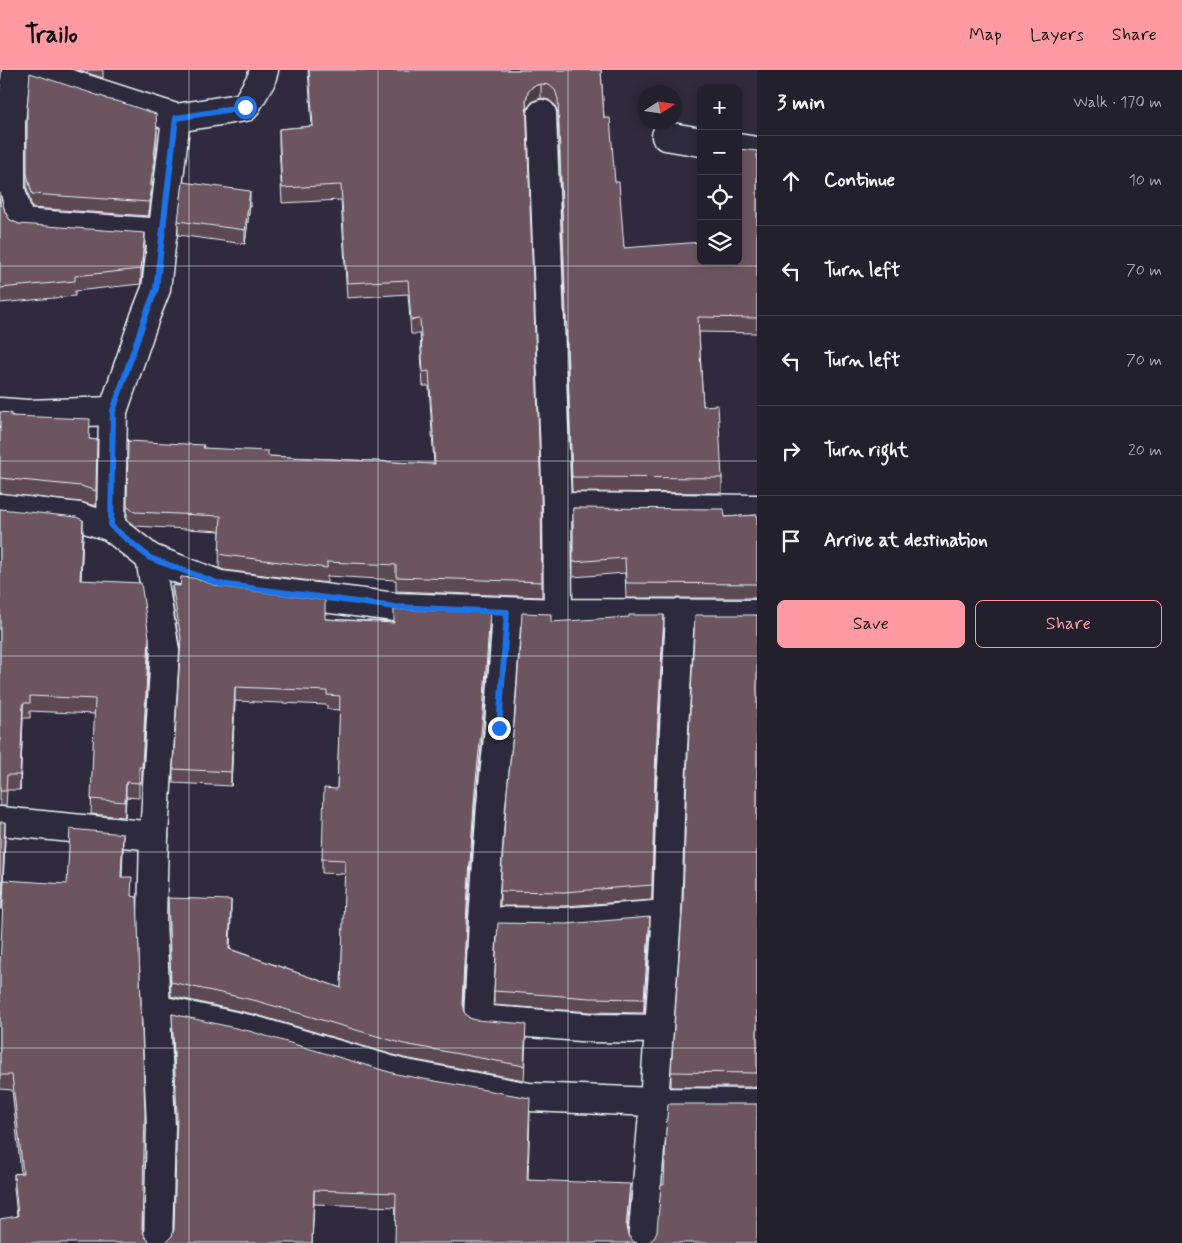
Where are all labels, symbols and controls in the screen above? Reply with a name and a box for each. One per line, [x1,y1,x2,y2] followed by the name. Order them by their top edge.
[25,20,78,51] text: Trailo
[969,23,1002,47] text: Map
[1030,23,1084,47] text: Layers
[1112,23,1157,47] text: Share
[637,85,682,130] north arrow
[697,85,742,265] map controls
[697,85,742,130] button: +
[777,89,825,117] text: 3 min
[1073,92,1162,113] text: Walk · 170 m
[234,96,257,119] route start
[697,130,742,175] button: −
[777,167,805,195] icon: ahead
[824,168,895,193] text: Continue
[1129,170,1162,191] text: 10 m
[697,175,742,220] button: locate
[697,220,742,265] button: layers
[777,257,805,285] icon: left
[824,258,900,283] text: Turn left
[1126,260,1162,281] text: 70 m
[777,347,805,375] icon: left
[824,348,900,373] text: Turn left
[1126,350,1162,371] text: 70 m
[777,437,805,465] icon: right
[824,438,908,463] text: Turn right
[1128,440,1162,461] text: 20 m
[777,527,805,555] icon: arrive
[824,528,988,553] text: Arrive at destination
[777,600,965,648] button: Save
[975,600,1162,648] button: Share
[488,717,511,740] route end

